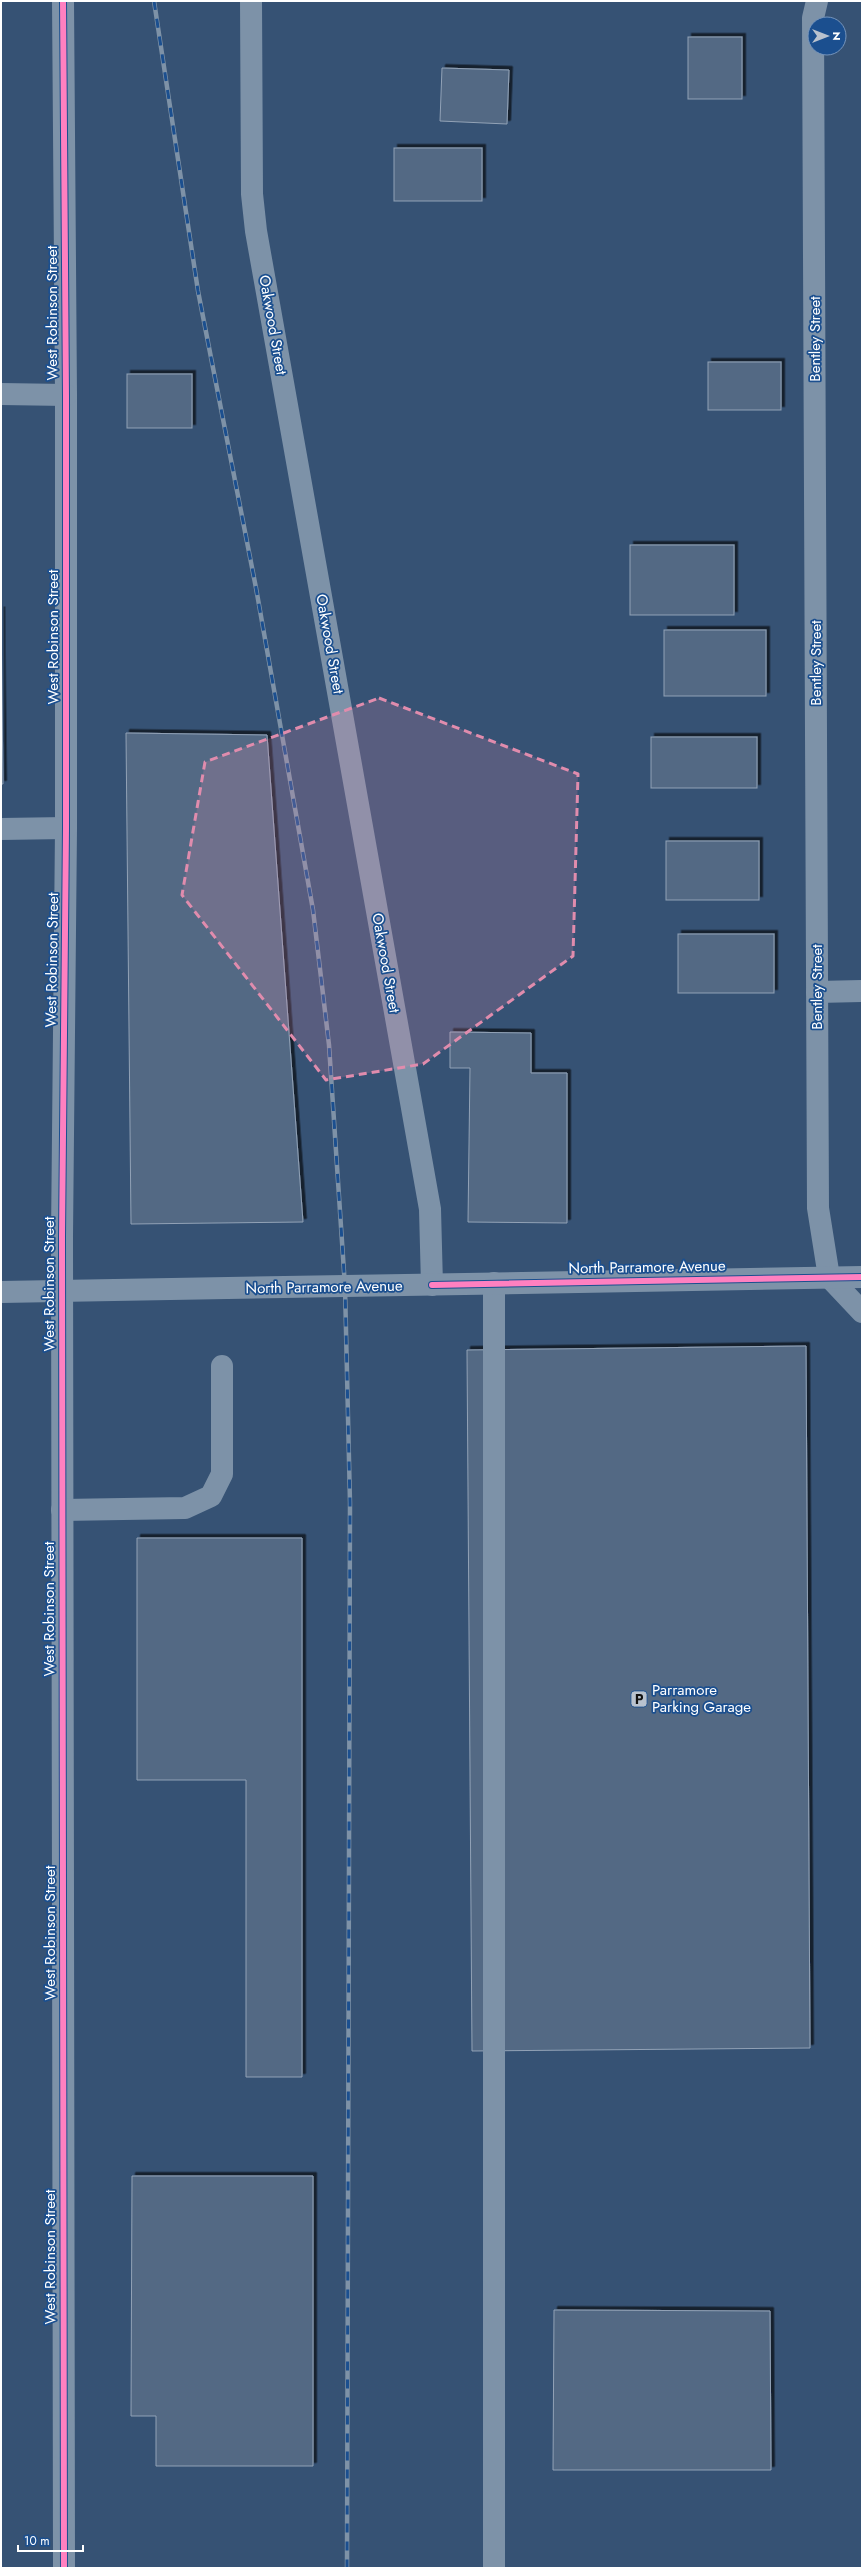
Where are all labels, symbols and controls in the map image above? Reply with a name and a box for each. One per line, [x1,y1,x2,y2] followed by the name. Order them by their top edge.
[807,16,847,56] north arrow
[829,32,845,40] text: N
[41,245,63,380] street label: West Robinson Street
[253,273,293,377] street label: Oakwood Street
[804,296,826,382] street label: Bentley Street
[42,569,64,704] street label: West Robinson Street
[310,592,350,696] street label: Oakwood Street
[805,620,827,706] street label: Bentley Street
[40,892,64,1028] street label: West Robinson Street
[366,911,406,1015] street label: Oakwood Street
[806,944,828,1030] street label: Bentley Street
[38,1216,60,1351] street label: West Robinson Street
[568,1255,726,1279] street label: North Parramore Avenue
[245,1275,403,1299] street label: North Parramore Avenue
[38,1541,60,1676] street label: West Robinson Street
[652,1679,751,1718] place label: Parramore Parking Garage
[629,1689,649,1709] parking icon: Parramore Parking Garage
[39,1865,61,2000] street label: West Robinson Street
[39,2189,61,2324] street label: West Robinson Street
[18,2527,83,2553] scale bar
[24,2532,50,2550] text: 10 m

